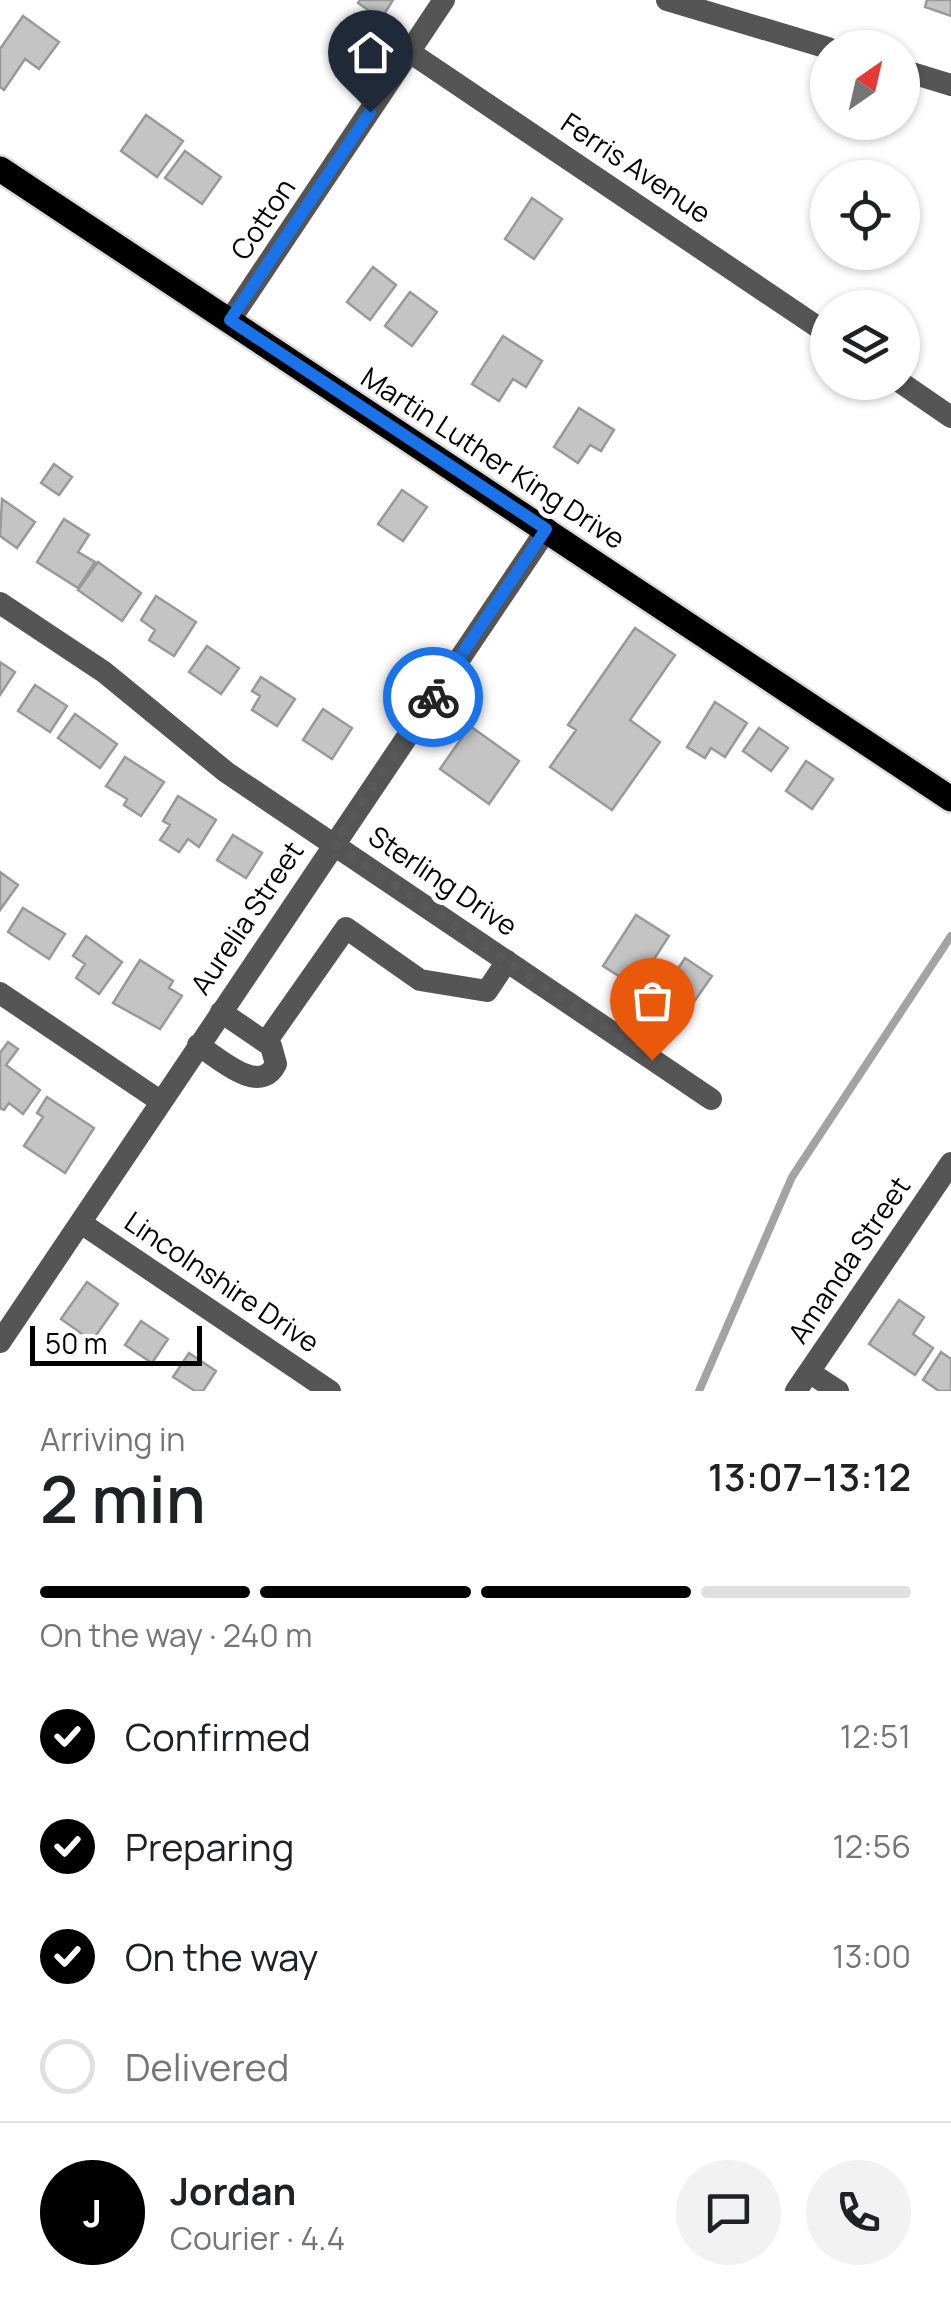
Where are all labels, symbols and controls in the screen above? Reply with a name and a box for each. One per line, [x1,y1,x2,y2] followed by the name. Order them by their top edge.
[328,10,413,113] pin
[343,25,398,80] icon: home
[810,30,920,140] north arrow
[810,30,920,400] map controls
[554,103,719,231] street label: Ferris Avenue
[810,160,920,270] button: locate
[221,170,303,267] street label: Cotton
[810,290,920,400] button: layers
[354,358,633,557] street label: Martin Luther King Drive
[383,647,483,747] courier
[406,670,461,725] icon: bike
[362,816,525,944] street label: Sterling Drive
[181,833,311,1001] street label: Aurelia Street
[610,958,695,1061] pin
[625,973,680,1028] icon: bag
[778,1169,918,1350] street label: Amanda Street
[118,1202,327,1360] street label: Lincolnshire Drive
[30,1321,202,1366] scale bar
[45,1324,108,1362] text: 50 m
[40,1417,185,1461] text: Arriving in
[708,1450,911,1502] text: 13:07–13:12
[40,1454,206,1543] text: 2 min
[40,1613,312,1657] text: On the way · 240 m
[40,1709,95,1764] icon: check
[125,1710,311,1762] text: Confirmed
[840,1714,911,1758] text: 12:51
[40,1819,95,1874] icon: check
[125,1820,294,1872] text: Preparing
[832,1824,911,1868] text: 12:56
[40,1929,95,1984] icon: check
[125,1930,318,1982] text: On the way
[832,1934,911,1978] text: 13:00
[125,2040,289,2092] text: Delivered
[676,2160,781,2265] button: chat
[806,2160,911,2265] button: phone
[170,2164,296,2216] text: Jordan
[83,2186,102,2238] text: J
[170,2216,345,2260] text: Courier · 4.4

